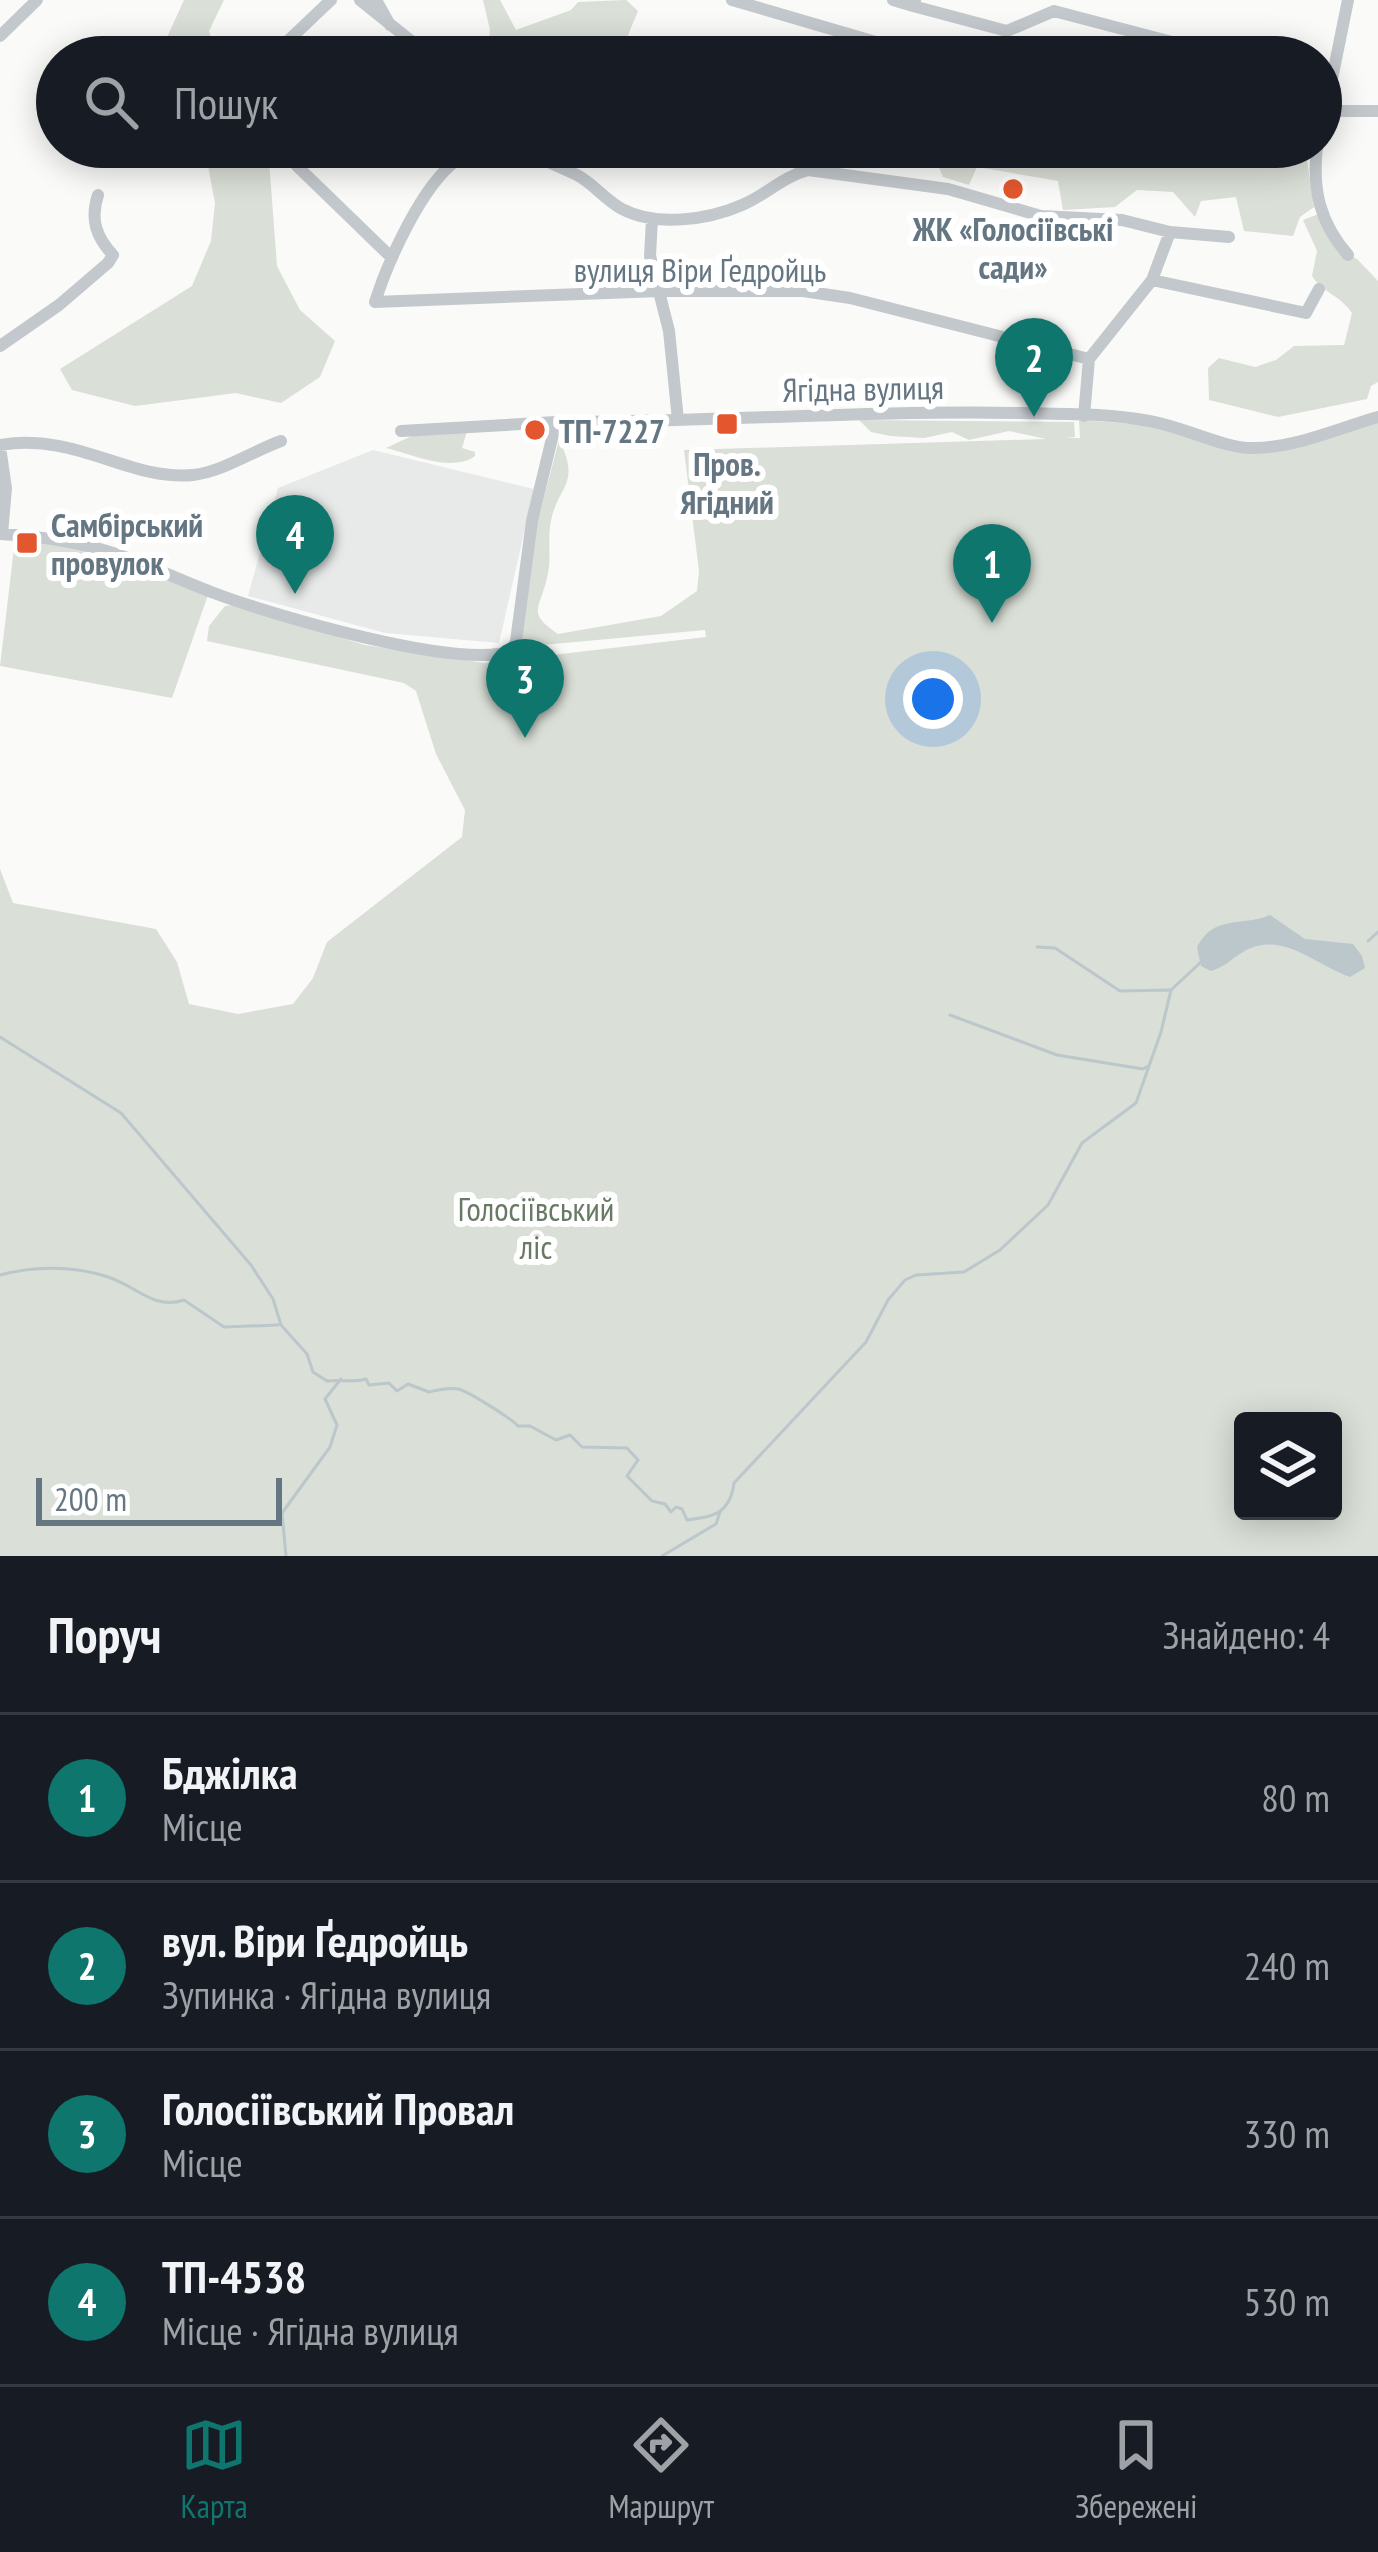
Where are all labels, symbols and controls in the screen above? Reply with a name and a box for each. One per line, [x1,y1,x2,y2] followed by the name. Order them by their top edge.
[36,36,1342,168] search box
[78,69,144,135] icon: search
[174,73,278,131] text: Пошук
[1000,176,1026,202] marker: ЖК «Голосіївські сади»
[912,207,1113,288] place label: ЖК «Голосіївські сади»
[574,248,826,291] street label: вулиця Віри Ґедройць
[995,318,1073,417] pin: 2
[782,365,944,411] street label: Ягідна вулиця
[559,409,665,452] place label: ТП-7227
[714,411,740,437] marker: Пров. Ягідний
[522,417,548,443] marker: ТП-7227
[680,442,774,523] place label: Пров. Ягідний
[256,495,334,594] pin: 4
[51,503,203,584] place label: Самбірський провулок
[953,524,1031,623] pin: 1
[14,530,40,556] marker: Самбірський провулок
[486,639,564,738] pin: 3
[903,669,963,729] your location
[458,1187,614,1268] park label: Голосіївський ліс
[1234,1412,1342,1520] map controls
[1234,1412,1342,1520] button: layers
[36,1472,282,1525] scale bar
[54,1477,127,1520] text: 200 m
[48,1601,161,1667] text: Поруч
[1163,1609,1330,1660] text: Знайдено: 4
[162,1743,298,1801] text: Бджілка
[78,1772,96,1823] text: 1
[1261,1772,1330,1823] text: 80 m
[162,1801,243,1852] text: Місце
[162,1911,468,1969] text: вул. Віри Ґедройць
[78,1940,96,1991] text: 2
[1244,1940,1330,1991] text: 240 m
[162,1969,491,2020] text: Зупинка · Ягідна вулиця
[162,2079,514,2137] text: Голосіївський Провал
[78,2108,96,2159] text: 3
[1244,2108,1330,2159] text: 330 m
[162,2137,243,2188] text: Місце
[162,2247,306,2305] text: ТП-4538
[78,2276,96,2327] text: 4
[1244,2276,1330,2327] text: 530 m
[162,2305,458,2356] text: Місце · Ягідна вулиця
[180,2412,248,2527] tab: Карта
[609,2412,714,2527] tab: Маршрут
[1075,2412,1198,2527] tab: Збережені

